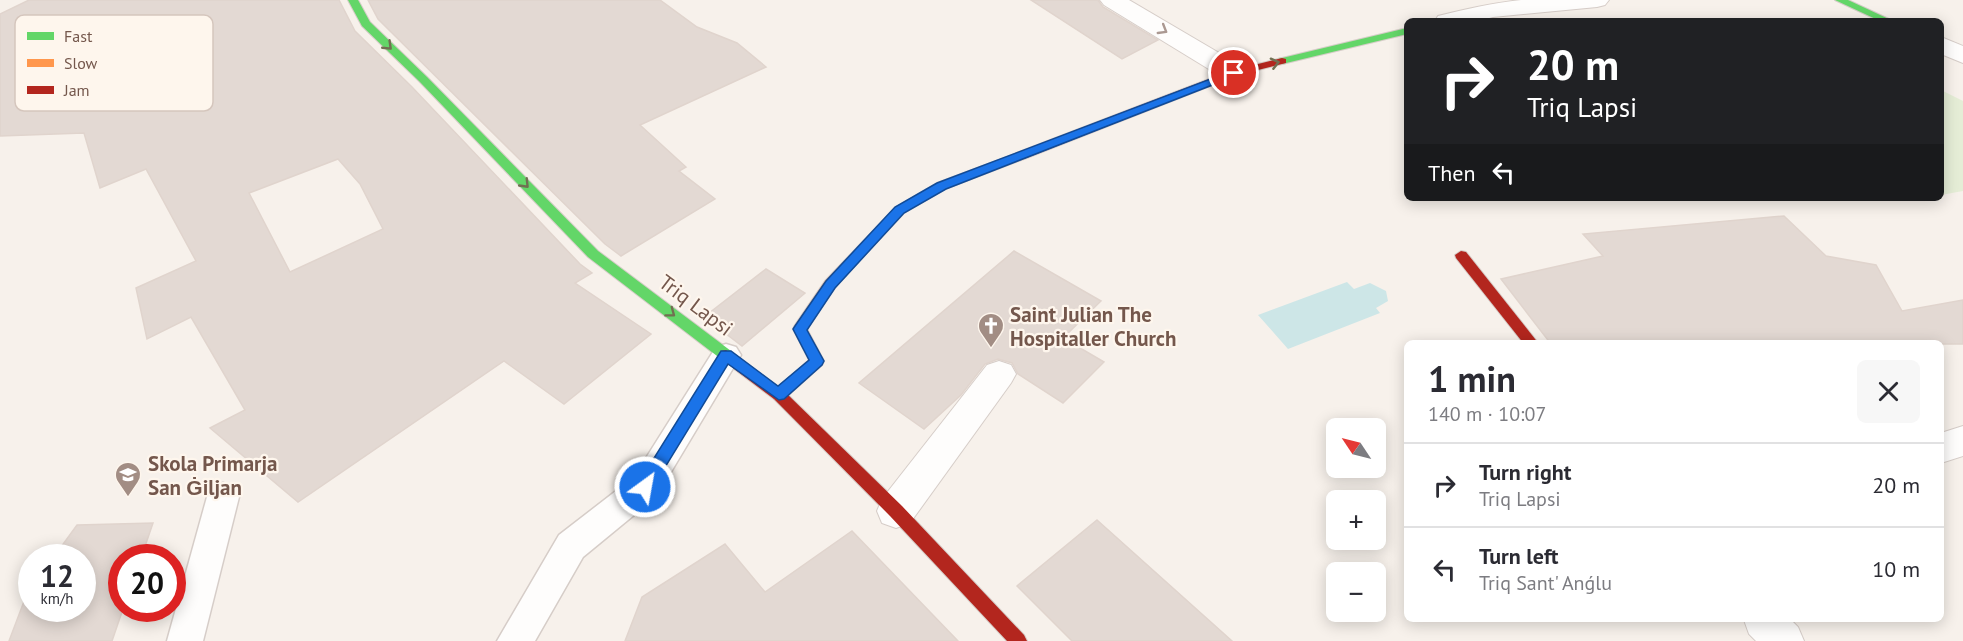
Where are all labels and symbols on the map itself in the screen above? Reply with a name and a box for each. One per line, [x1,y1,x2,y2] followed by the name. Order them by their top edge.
[15,15,213,111] legend
[1157,23,1167,34] one-way arrow
[64,26,93,46] text: Fast
[381,39,392,50] one-way arrow
[1208,47,1259,98] pin
[64,53,98,73] text: Slow
[1270,58,1280,71] one-way arrow
[63,80,90,100] text: Jam
[518,178,529,188] one-way arrow
[654,268,738,342] street label: Triq Lapsi
[1010,301,1176,352] place label: Saint Julian The Hospitaller Church
[664,306,675,317] one-way arrow
[976,311,1006,349] church icon: Saint Julian The Hospitaller Church
[1326,418,1386,478] north arrow
[148,450,278,501] place label: Skola Primarja San Ġiljan
[613,455,677,519] position arrow
[113,460,143,498] school or university icon: Skola Primarja San Ġiljan
[108,544,186,622] speed limit sign: 20

